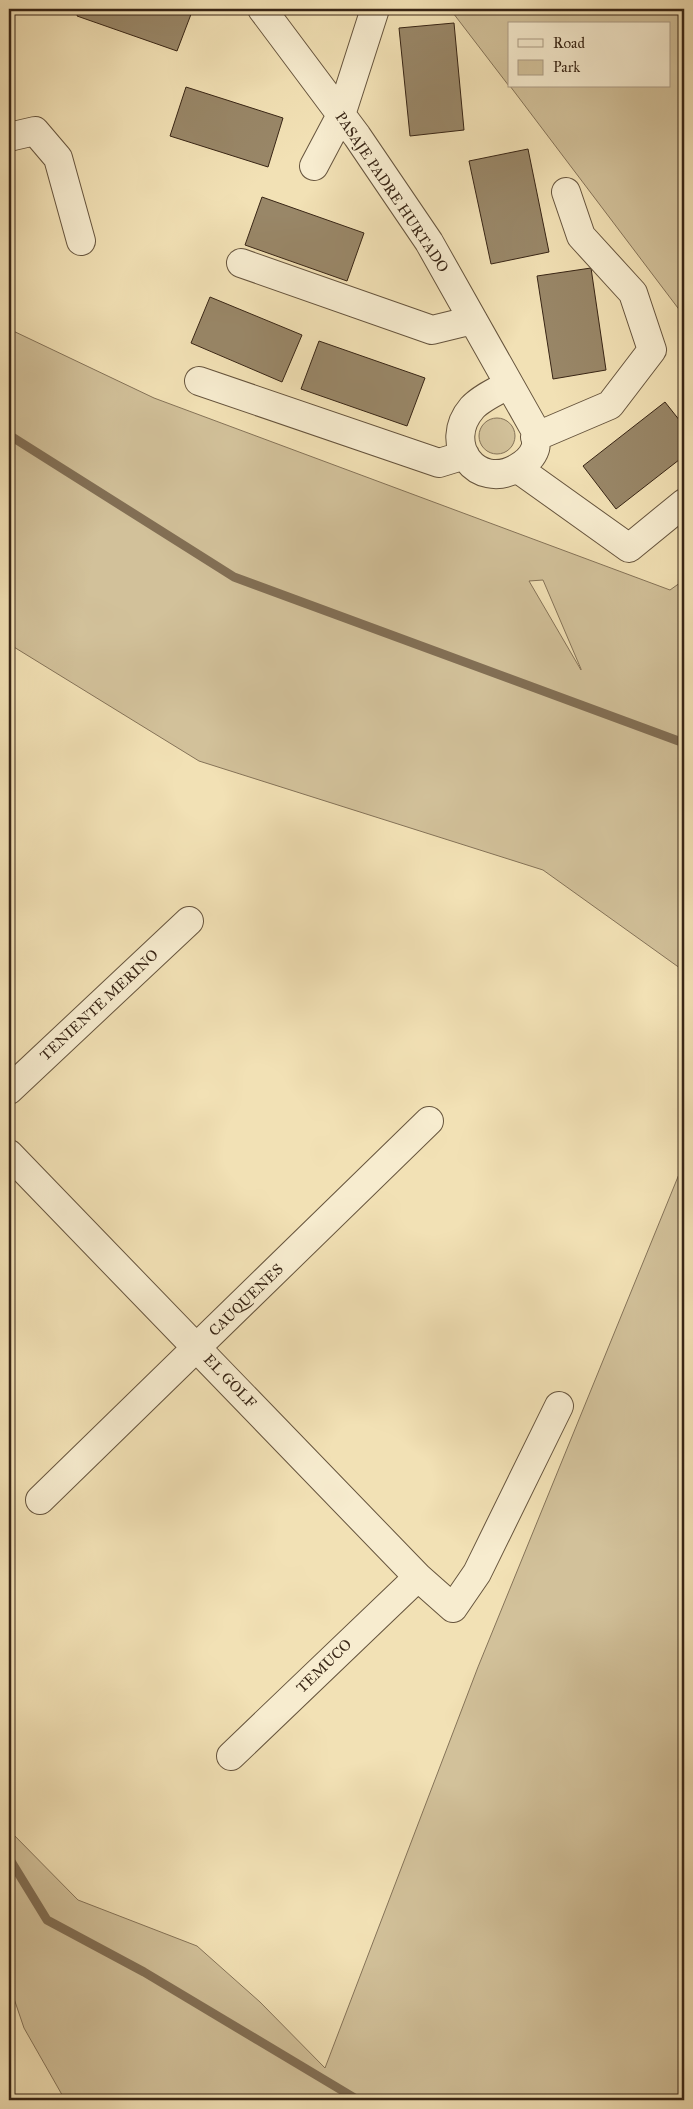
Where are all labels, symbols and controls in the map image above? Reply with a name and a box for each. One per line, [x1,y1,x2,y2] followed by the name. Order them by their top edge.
[508,22,670,88] legend
[553,34,585,52] text: Road
[553,58,580,76] text: Park
[331,108,453,276] street label: PASAJE PADRE HURTADO
[36,946,162,1064] street label: TENIENTE MERINO
[205,1260,287,1340] street label: CAUQUENES
[200,1350,260,1412] street label: EL GOLF
[293,1635,355,1697] street label: TEMUCO

